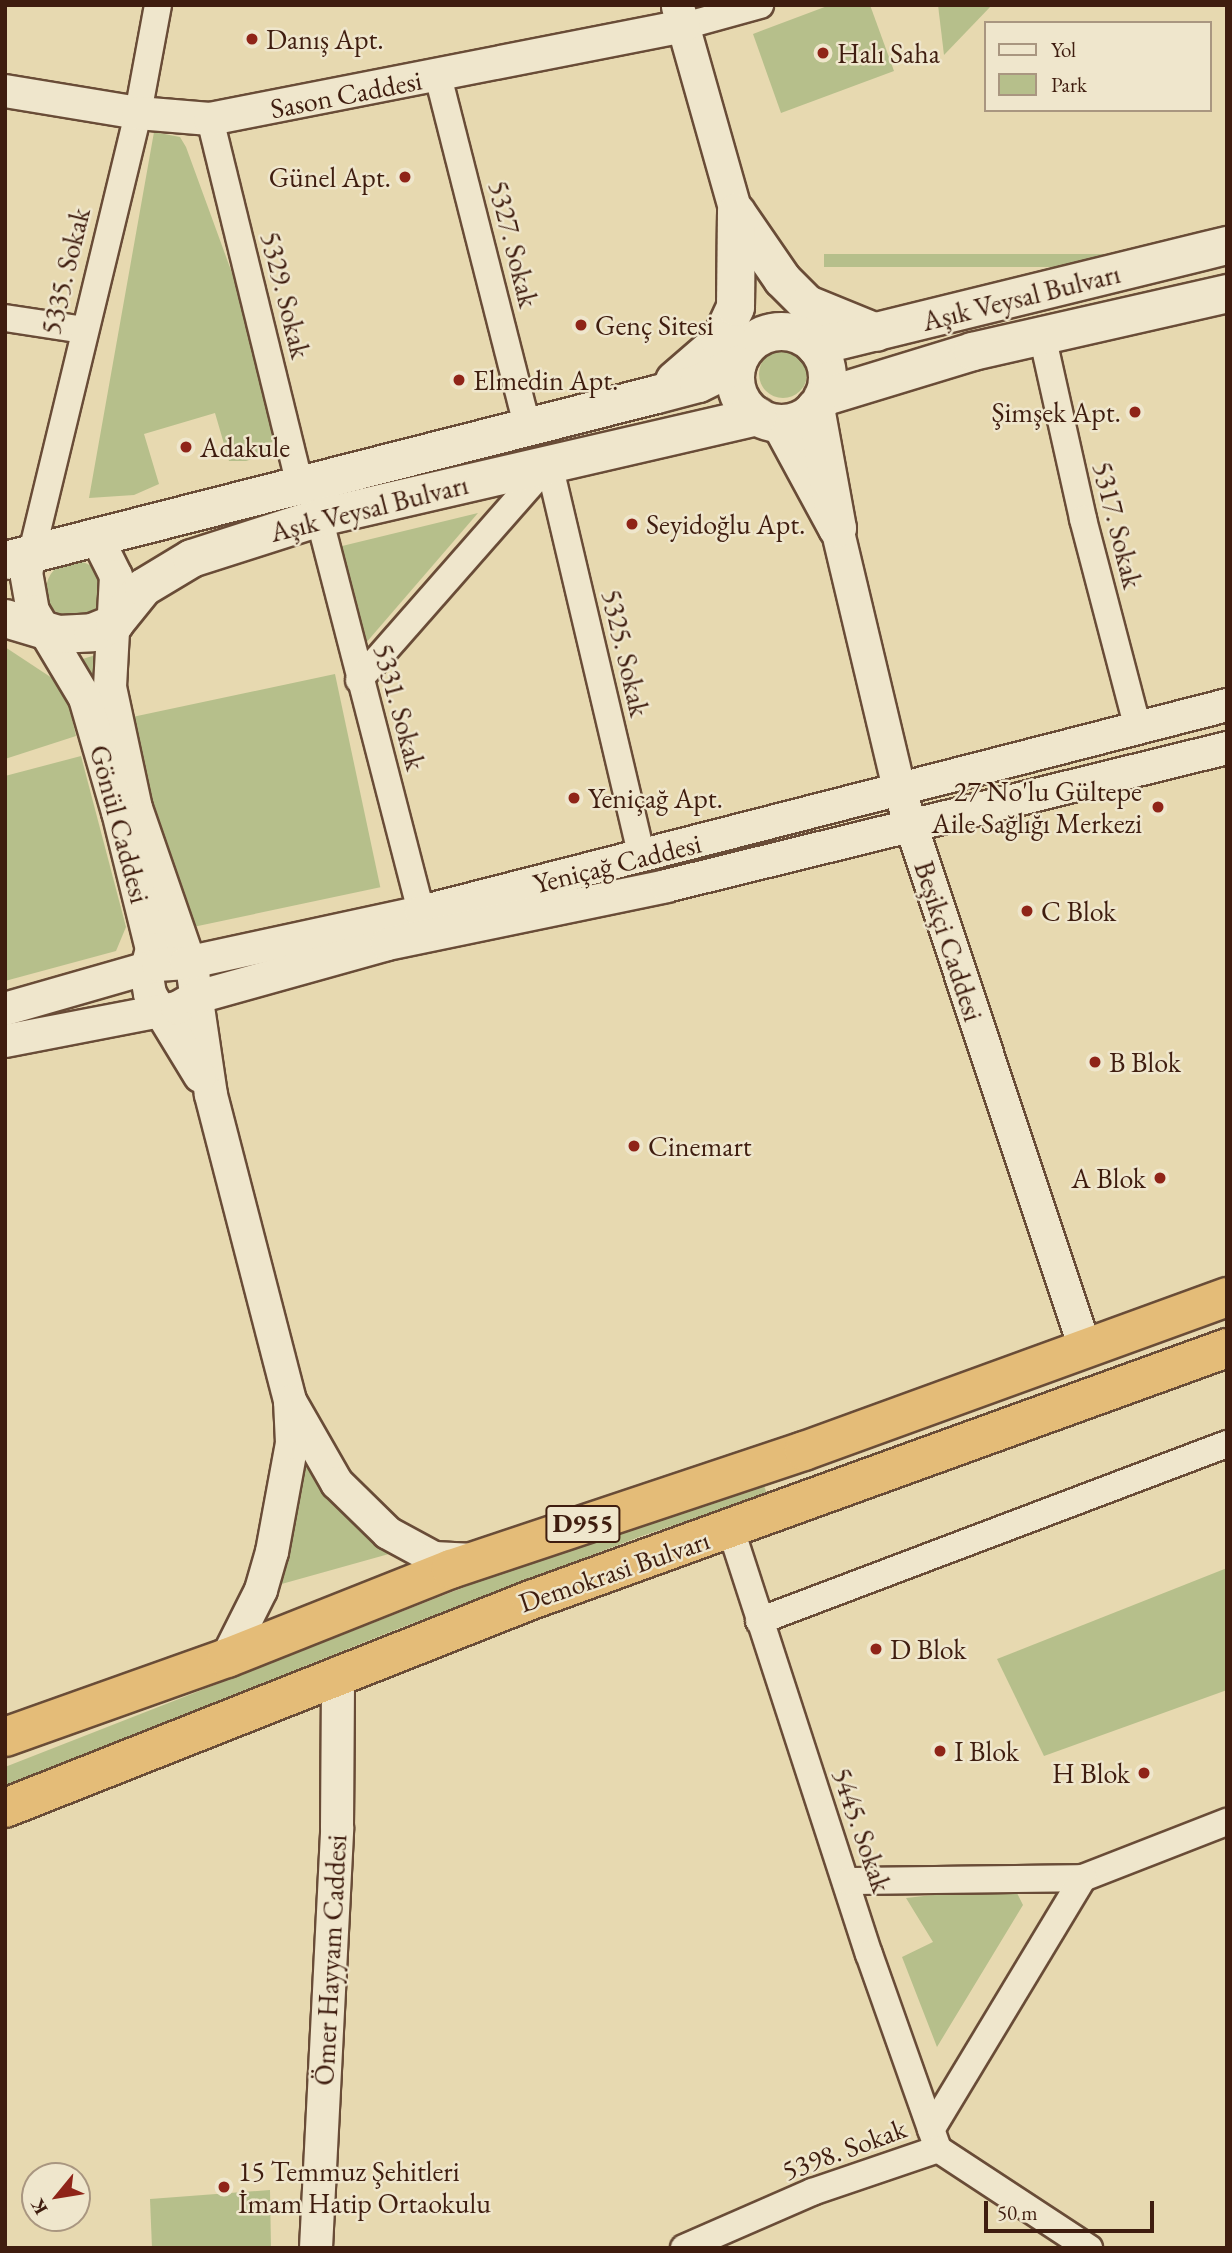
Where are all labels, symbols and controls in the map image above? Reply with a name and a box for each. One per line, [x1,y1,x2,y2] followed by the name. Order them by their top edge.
[984,21,1211,112] legend
[266,22,384,56] place label: Danış Apt.
[244,31,260,47] marker: Danış Apt.
[837,36,940,70] place label: Halı Saha
[1051,36,1076,63] text: Yol
[815,45,831,61] marker: Halı Saha
[267,63,425,125] street label: Sason Caddesi
[1051,71,1087,98] text: Park
[269,160,391,194] place label: Günel Apt.
[397,169,413,185] marker: Günel Apt.
[482,177,546,311] street label: 5327. Sokak
[33,204,97,338] street label: 5335. Sokak
[254,228,318,362] street label: 5329. Sokak
[919,256,1123,338] street label: Aşık Veysal Bulvarı
[595,308,714,342] place label: Genç Sitesi
[573,317,589,333] marker: Genç Sitesi
[473,363,618,397] place label: Elmedin Apt.
[451,372,467,388] marker: Elmedin Apt.
[992,395,1121,429] place label: Şimşek Apt.
[1127,404,1143,420] marker: Şimşek Apt.
[200,430,290,464] place label: Adakule
[178,439,194,455] marker: Adakule
[1086,458,1150,592] street label: 5317. Sokak
[267,467,471,549] street label: Aşık Veysal Bulvarı
[646,507,805,541] place label: Seyidoğlu Apt.
[624,516,640,532] marker: Seyidoğlu Apt.
[595,586,657,720] street label: 5325. Sokak
[367,640,433,774] street label: 5331. Sokak
[83,741,157,907] street label: Gönül Caddesi
[932,774,1142,840] place label: 27 No'lu Gültepe Aile Sağlığı Merkezi
[588,781,723,815] place label: Yeniçağ Apt.
[566,790,582,806] marker: Yeniçağ Apt.
[1148,797,1168,817] marker: 27 No'lu Gültepe Aile Sağlığı Merkezi
[529,826,705,900] street label: Yeniçağ Caddesi
[907,857,991,1025] street label: Beşikçi Caddesi
[1041,894,1116,928] place label: C Blok
[1019,903,1035,919] marker: C Blok
[1109,1045,1181,1079] place label: B Blok
[1087,1054,1103,1070] marker: B Blok
[648,1129,752,1163] place label: Cinemart
[626,1138,642,1154] marker: Cinemart
[1071,1161,1146,1195] place label: A Blok
[1152,1170,1168,1186] marker: A Blok
[544,1502,622,1546] road number: D955
[514,1523,714,1619] street label: Demokrasi Bulvarı
[890,1632,966,1666] place label: D Blok
[868,1641,884,1657] marker: D Blok
[954,1734,1019,1768] place label: I Blok
[932,1743,948,1759] marker: I Blok
[1052,1756,1130,1790] place label: H Blok
[825,1763,899,1897] street label: 5445. Sokak
[1136,1765,1152,1781] marker: H Blok
[307,1834,353,2086] street label: Ömer Hayyam Caddesi
[777,2111,911,2187] street label: 5398. Sokak
[238,2154,491,2220] place label: 15 Temmuz Şehitleri İmam Hatip Ortaokulu
[21,2162,91,2232] north arrow
[216,2179,232,2195] marker: 15 Temmuz Şehitleri İmam Hatip Ortaokulu
[987,2186,1157,2230] scale bar
[25,2194,54,2219] text: K
[997,2199,1038,2226] text: 50 m

